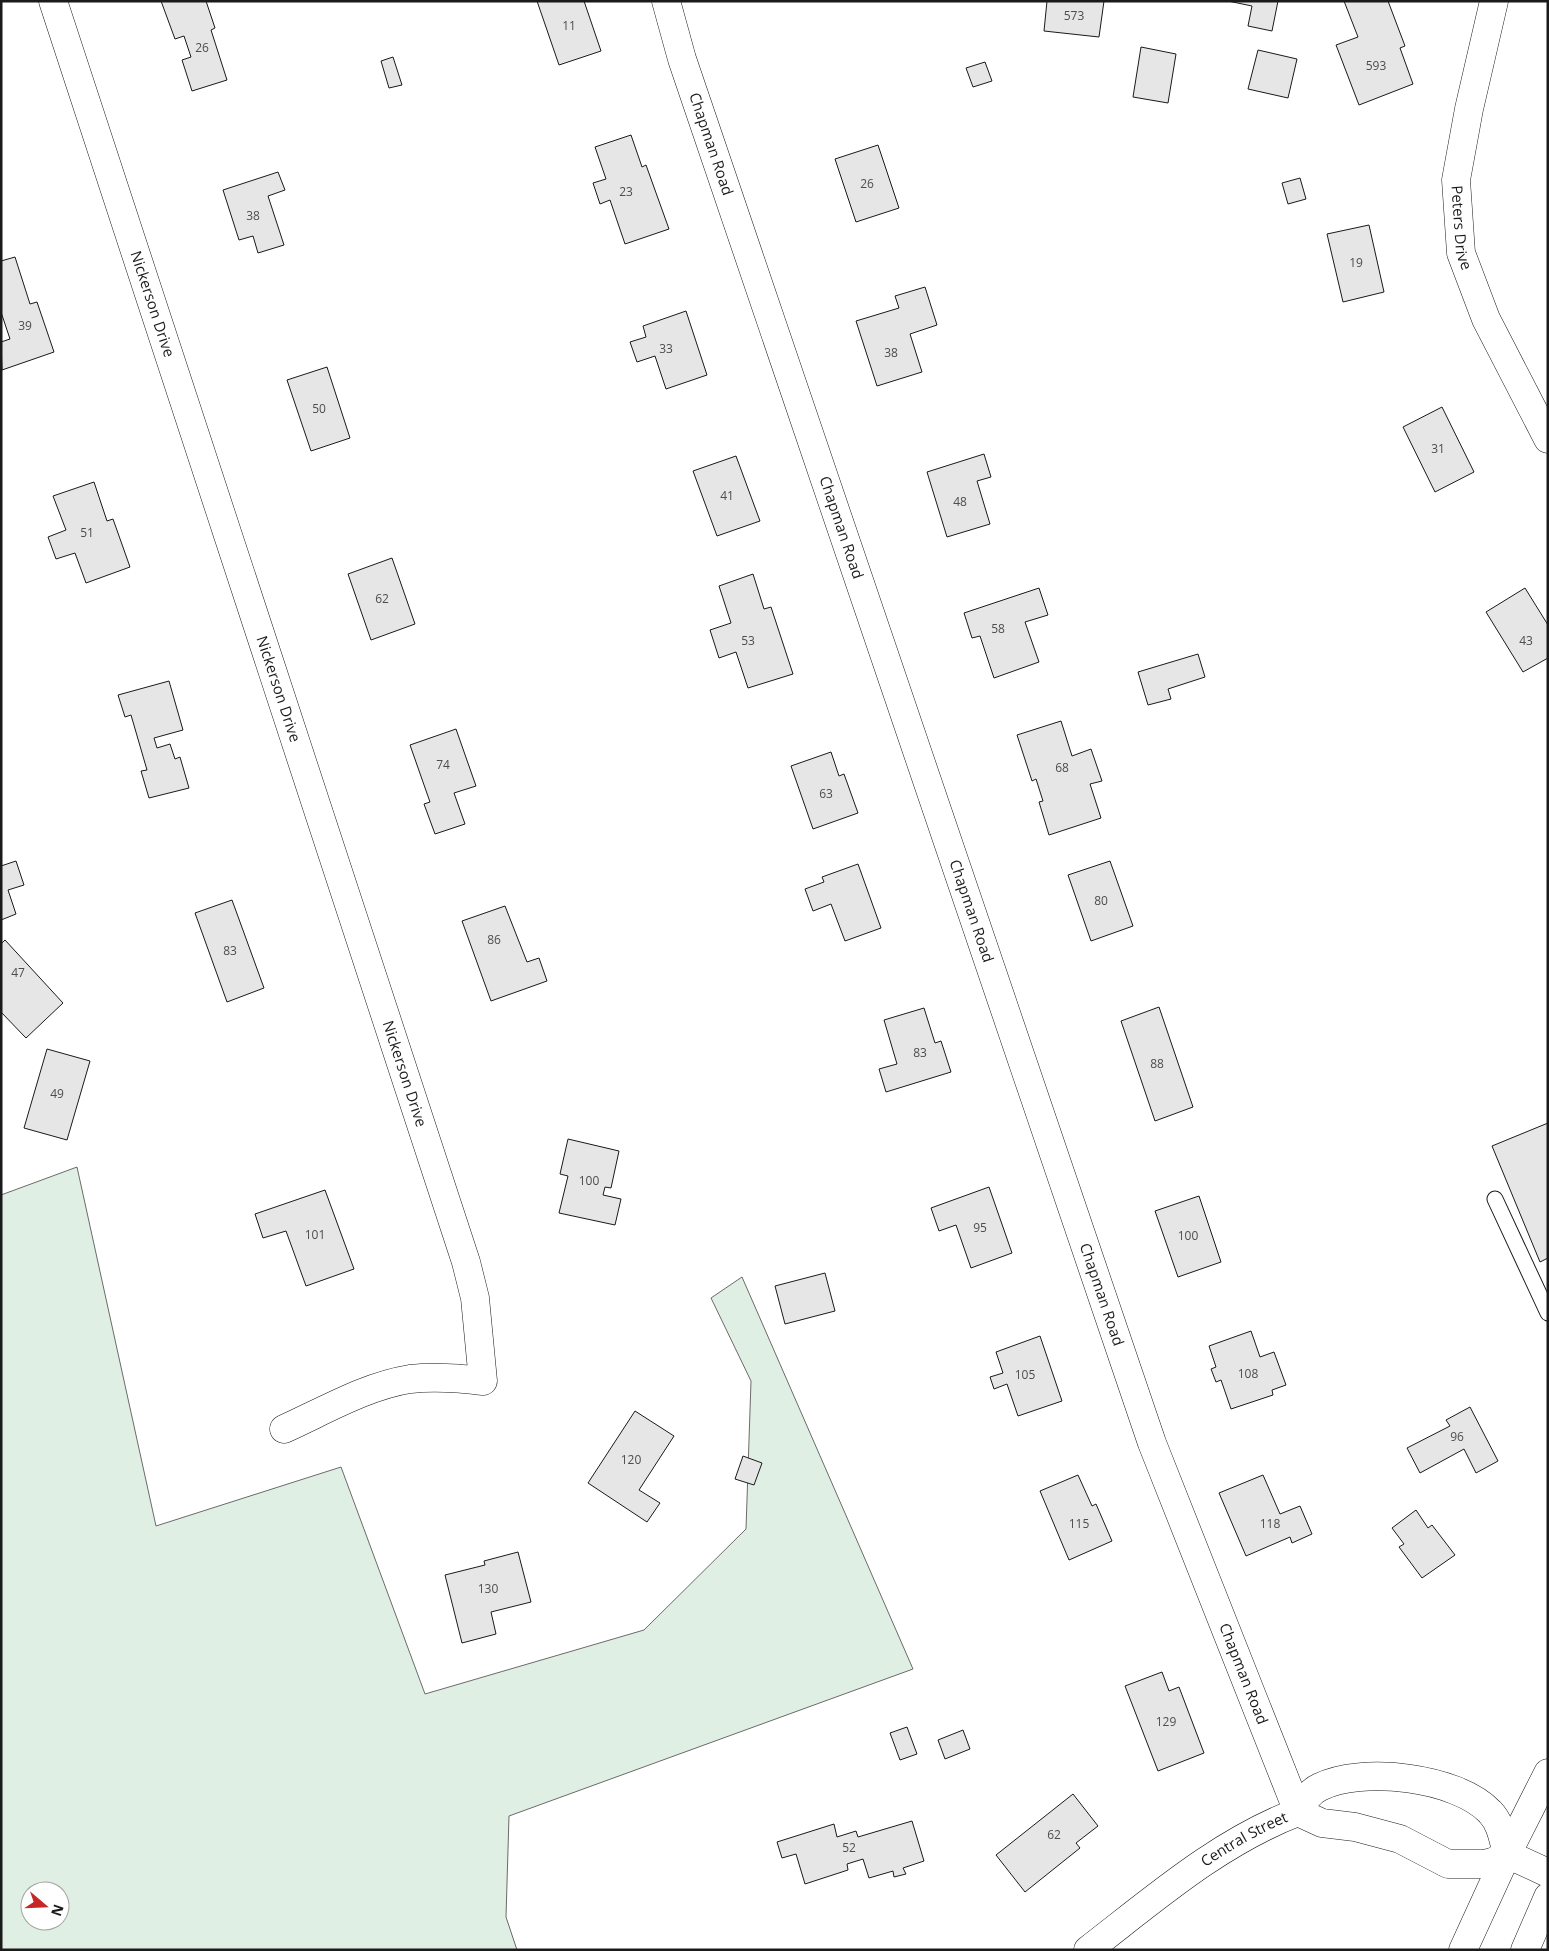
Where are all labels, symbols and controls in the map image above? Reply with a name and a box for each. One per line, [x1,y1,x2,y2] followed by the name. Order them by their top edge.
[1064,7,1084,24] house number: 573
[562,17,576,34] house number: 11
[195,39,209,56] house number: 26
[1366,57,1386,74] house number: 593
[685,90,739,198] street label: Chapman Road
[860,175,874,192] house number: 26
[619,183,633,200] house number: 23
[1447,185,1477,272] street label: Peters Drive
[246,207,260,224] house number: 38
[126,248,180,360] street label: Nickerson Drive
[1349,254,1363,271] house number: 19
[18,317,32,334] house number: 39
[659,340,673,357] house number: 33
[884,344,898,361] house number: 38
[312,400,326,417] house number: 50
[1431,440,1445,457] house number: 31
[815,473,869,581] street label: Chapman Road
[720,487,734,504] house number: 41
[953,493,967,510] house number: 48
[80,524,94,541] house number: 51
[375,590,389,607] house number: 62
[991,620,1005,637] house number: 58
[741,632,755,649] house number: 53
[1519,632,1533,649] house number: 43
[253,633,306,744] street label: Nickerson Drive
[436,756,450,773] house number: 74
[1055,759,1069,776] house number: 68
[819,785,833,802] house number: 63
[946,857,999,965] street label: Chapman Road
[1094,892,1108,909] house number: 80
[487,931,501,948] house number: 86
[223,942,237,959] house number: 83
[11,964,25,981] house number: 47
[379,1018,432,1129] street label: Nickerson Drive
[913,1044,927,1061] house number: 83
[1150,1055,1164,1072] house number: 88
[50,1085,64,1102] house number: 49
[579,1172,599,1189] house number: 100
[973,1219,987,1236] house number: 95
[305,1226,325,1243] house number: 101
[1178,1227,1198,1244] house number: 100
[1076,1240,1129,1348] street label: Chapman Road
[1238,1365,1258,1382] house number: 108
[1015,1366,1035,1383] house number: 105
[1450,1428,1464,1445] house number: 96
[621,1451,641,1468] house number: 120
[1069,1515,1089,1532] house number: 115
[1260,1515,1280,1532] house number: 118
[478,1580,498,1597] house number: 130
[1215,1620,1273,1727] street label: Chapman Road
[1156,1713,1176,1730] house number: 129
[1196,1806,1290,1871] street label: Central Street
[1047,1826,1061,1843] house number: 62
[842,1839,856,1856] house number: 52
[20,1881,70,1931] north arrow
[47,1902,69,1919] text: N

